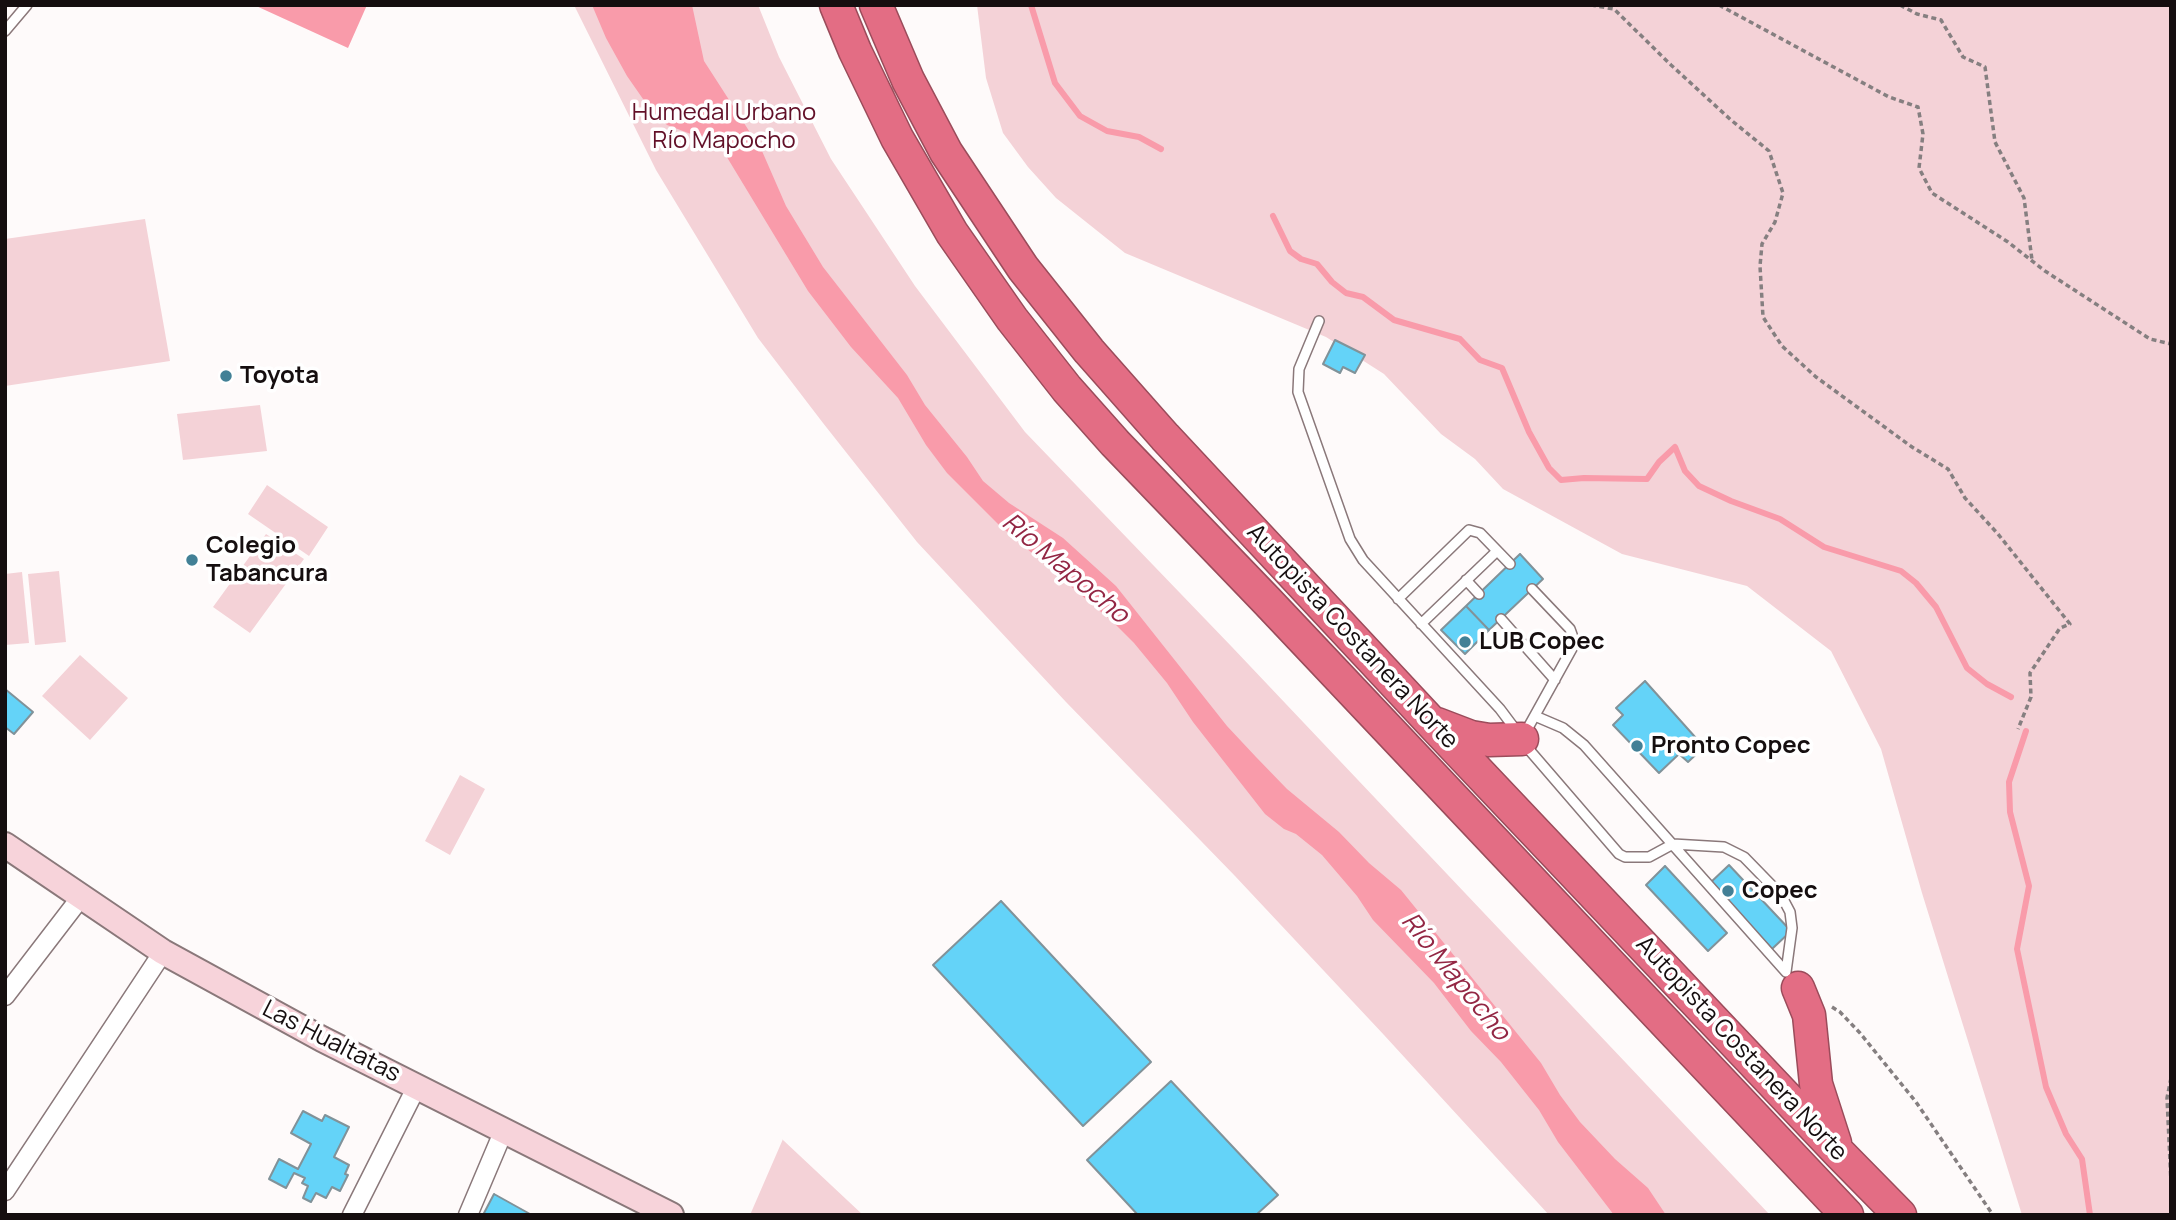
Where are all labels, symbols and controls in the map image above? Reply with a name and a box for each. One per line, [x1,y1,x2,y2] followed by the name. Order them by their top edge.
[632,99,816,155] park label: Humedal Urbano Río Mapocho
[240,362,319,390] place label: Toyota
[218,368,234,384] marker: Toyota
[995,507,1135,631] water label: Río Mapocho
[1240,519,1464,755] street label: Autopista Costanera Norte
[206,532,328,588] place label: Colegio Tabancura
[184,552,200,568] marker: Colegio Tabancura
[1479,628,1605,656] place label: LUB Copec
[1457,634,1473,650] marker: LUB Copec
[1651,732,1810,760] place label: Pronto Copec
[1629,738,1645,754] marker: Pronto Copec
[1742,877,1818,905] place label: Copec
[1720,883,1736,899] marker: Copec
[1394,907,1516,1047] water label: Río Mapocho
[1629,931,1853,1167] street label: Autopista Costanera Norte
[257,995,405,1089] street label: Las Hualtatas

